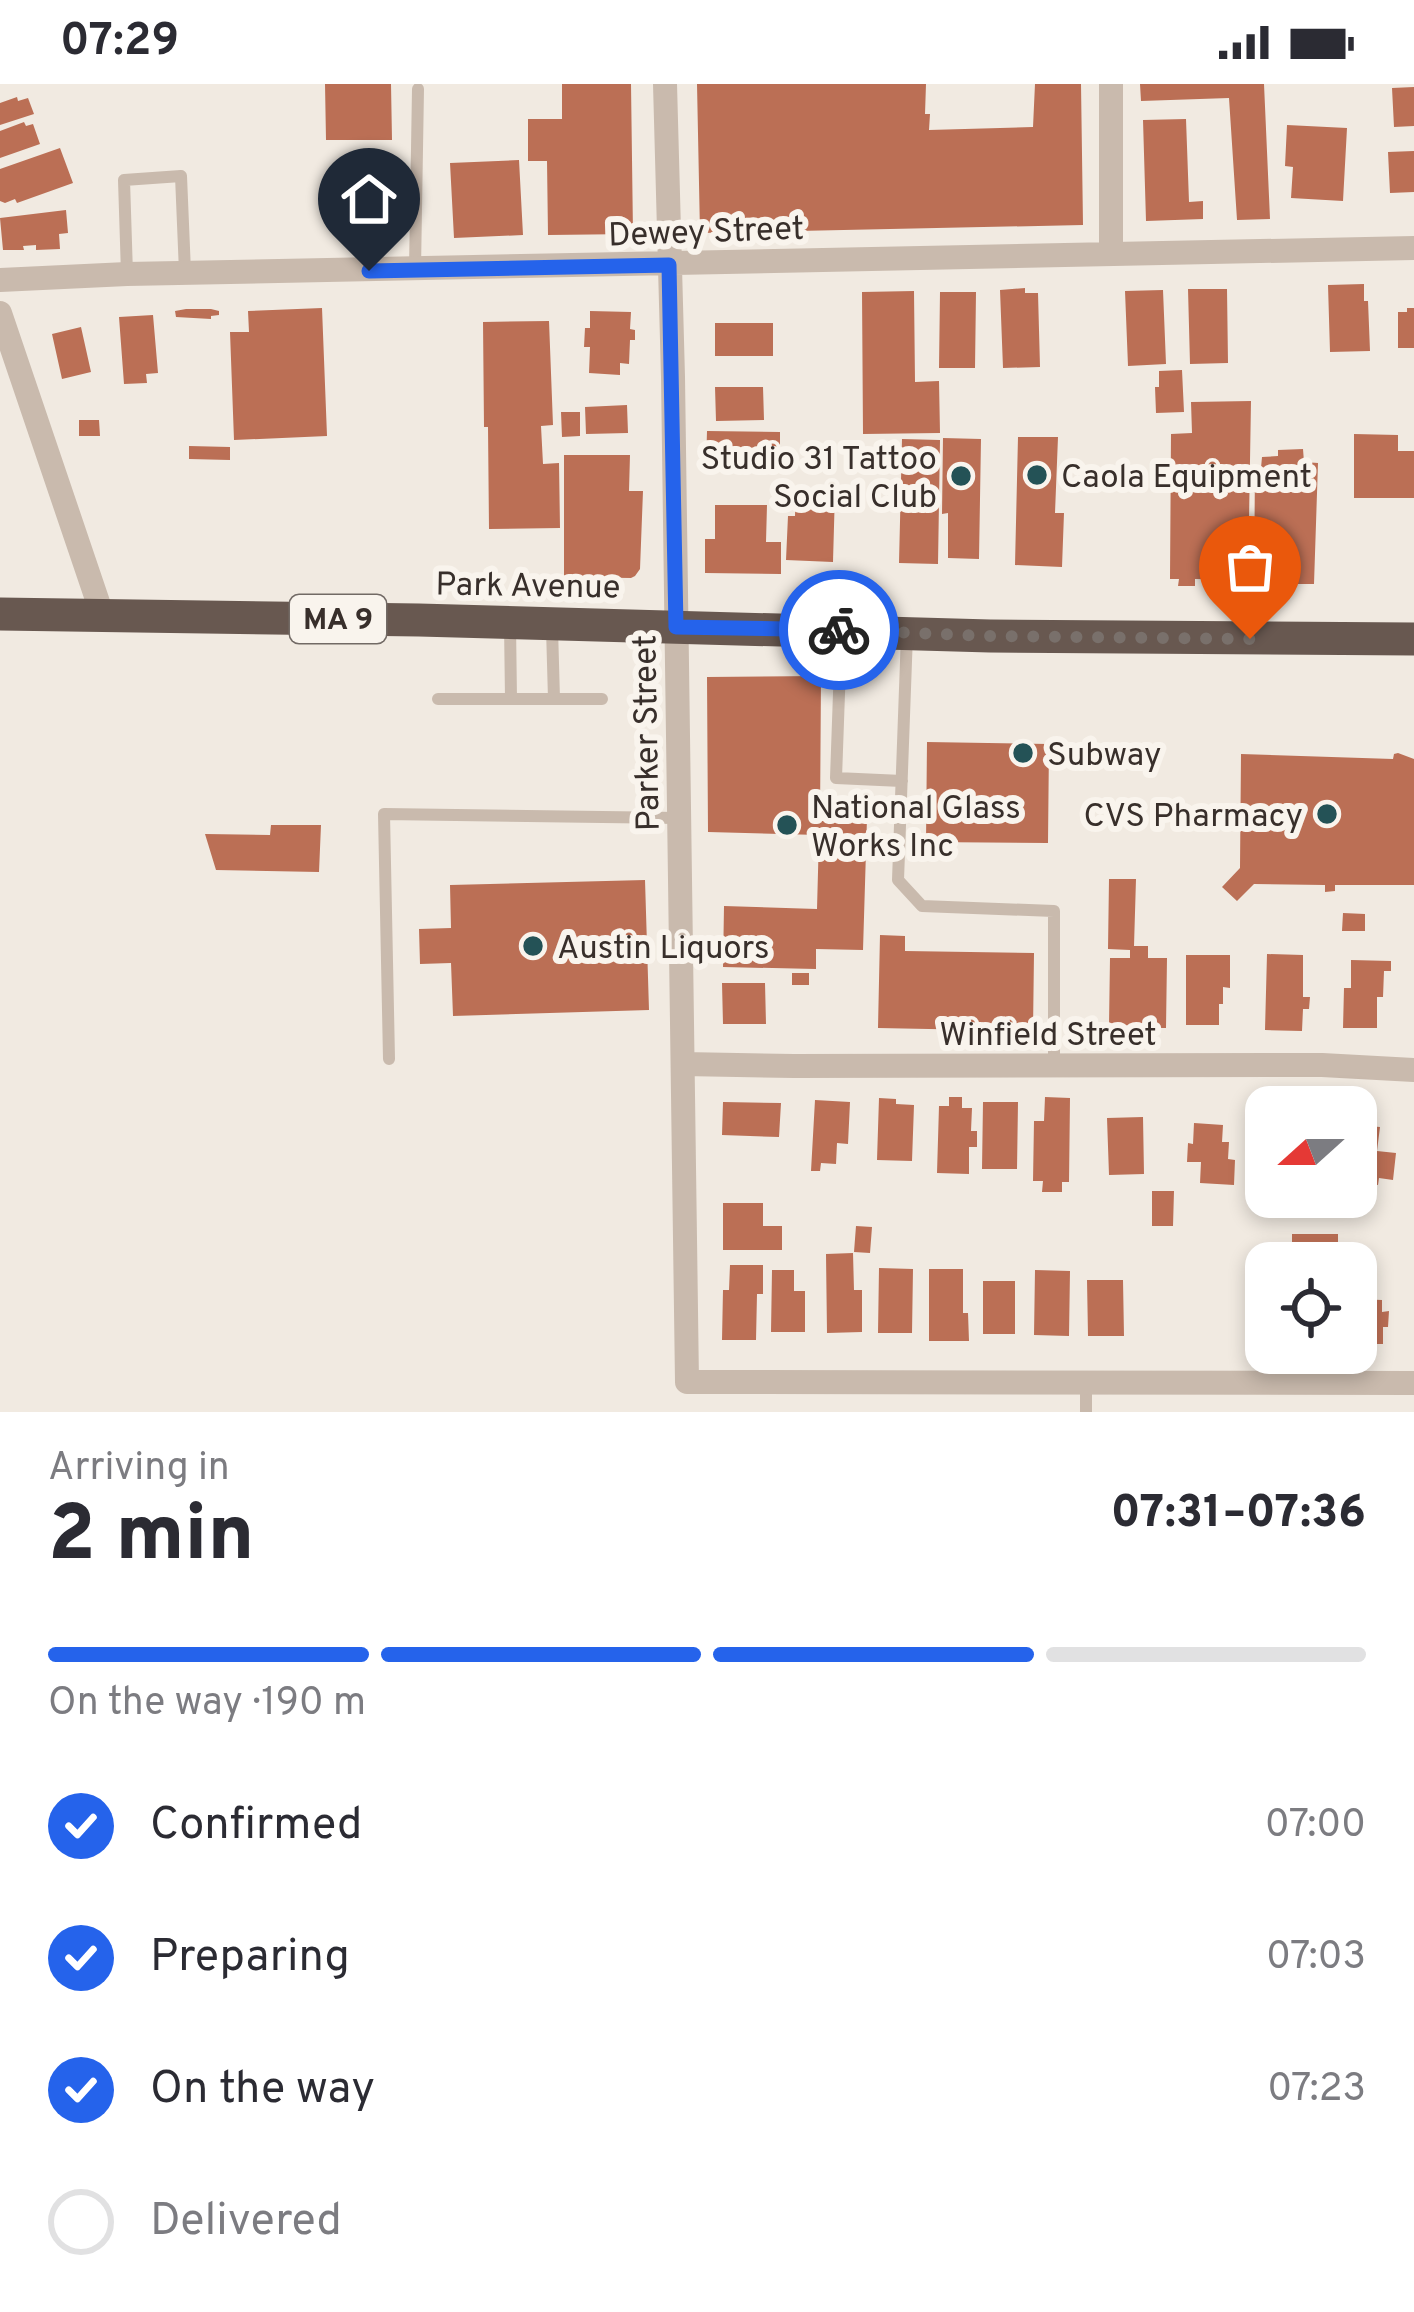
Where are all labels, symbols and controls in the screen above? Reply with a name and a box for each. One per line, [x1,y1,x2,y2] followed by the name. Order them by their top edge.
[60,14,179,71] text: 07:29
[318,148,420,271] pin
[336,166,402,232] icon: home
[607,210,805,258] street label: Dewey Street
[700,440,937,520] place label: Studio 31 Tattoo Social Club
[1061,458,1312,500] place label: Caola Equipment
[1024,462,1050,488] marker: Caola Equipment
[948,463,974,489] marker: Studio 31 Tattoo Social Club
[1199,516,1301,639] pin
[1217,534,1283,600] icon: bag
[435,565,621,611] street label: Park Avenue
[779,570,899,690] courier
[290,595,386,643] road number: MA 9
[806,597,872,663] icon: bike
[626,634,672,832] street label: Parker Street
[1047,736,1162,778] place label: Subway
[1010,740,1036,766] marker: Subway
[811,789,1021,869] place label: National Glass Works Inc
[1084,797,1303,839] place label: CVS Pharmacy
[1314,801,1340,827] marker: CVS Pharmacy
[774,812,800,838] marker: National Glass Works Inc
[557,929,770,971] place label: Austin Liquors
[520,933,546,959] marker: Austin Liquors
[939,1016,1157,1058] street label: Winfield Street
[1245,1086,1377,1218] north arrow
[1245,1086,1377,1374] map controls
[1245,1242,1377,1374] button: locate
[48,1445,230,1494] text: Arriving in
[1111,1486,1366,1543] text: 07:31–07:36
[48,1489,254,1588] text: 2 min
[48,1680,366,1729] text: On the way · 190 m
[48,1793,114,1859] icon: check
[150,1798,362,1855] text: Confirmed
[1265,1802,1366,1851] text: 07:00
[48,1925,114,1991] icon: check
[150,1930,350,1987] text: Preparing
[1266,1934,1366,1983] text: 07:03
[48,2057,114,2123] icon: check
[150,2062,375,2119] text: On the way
[1267,2066,1366,2115] text: 07:23
[150,2194,342,2251] text: Delivered

